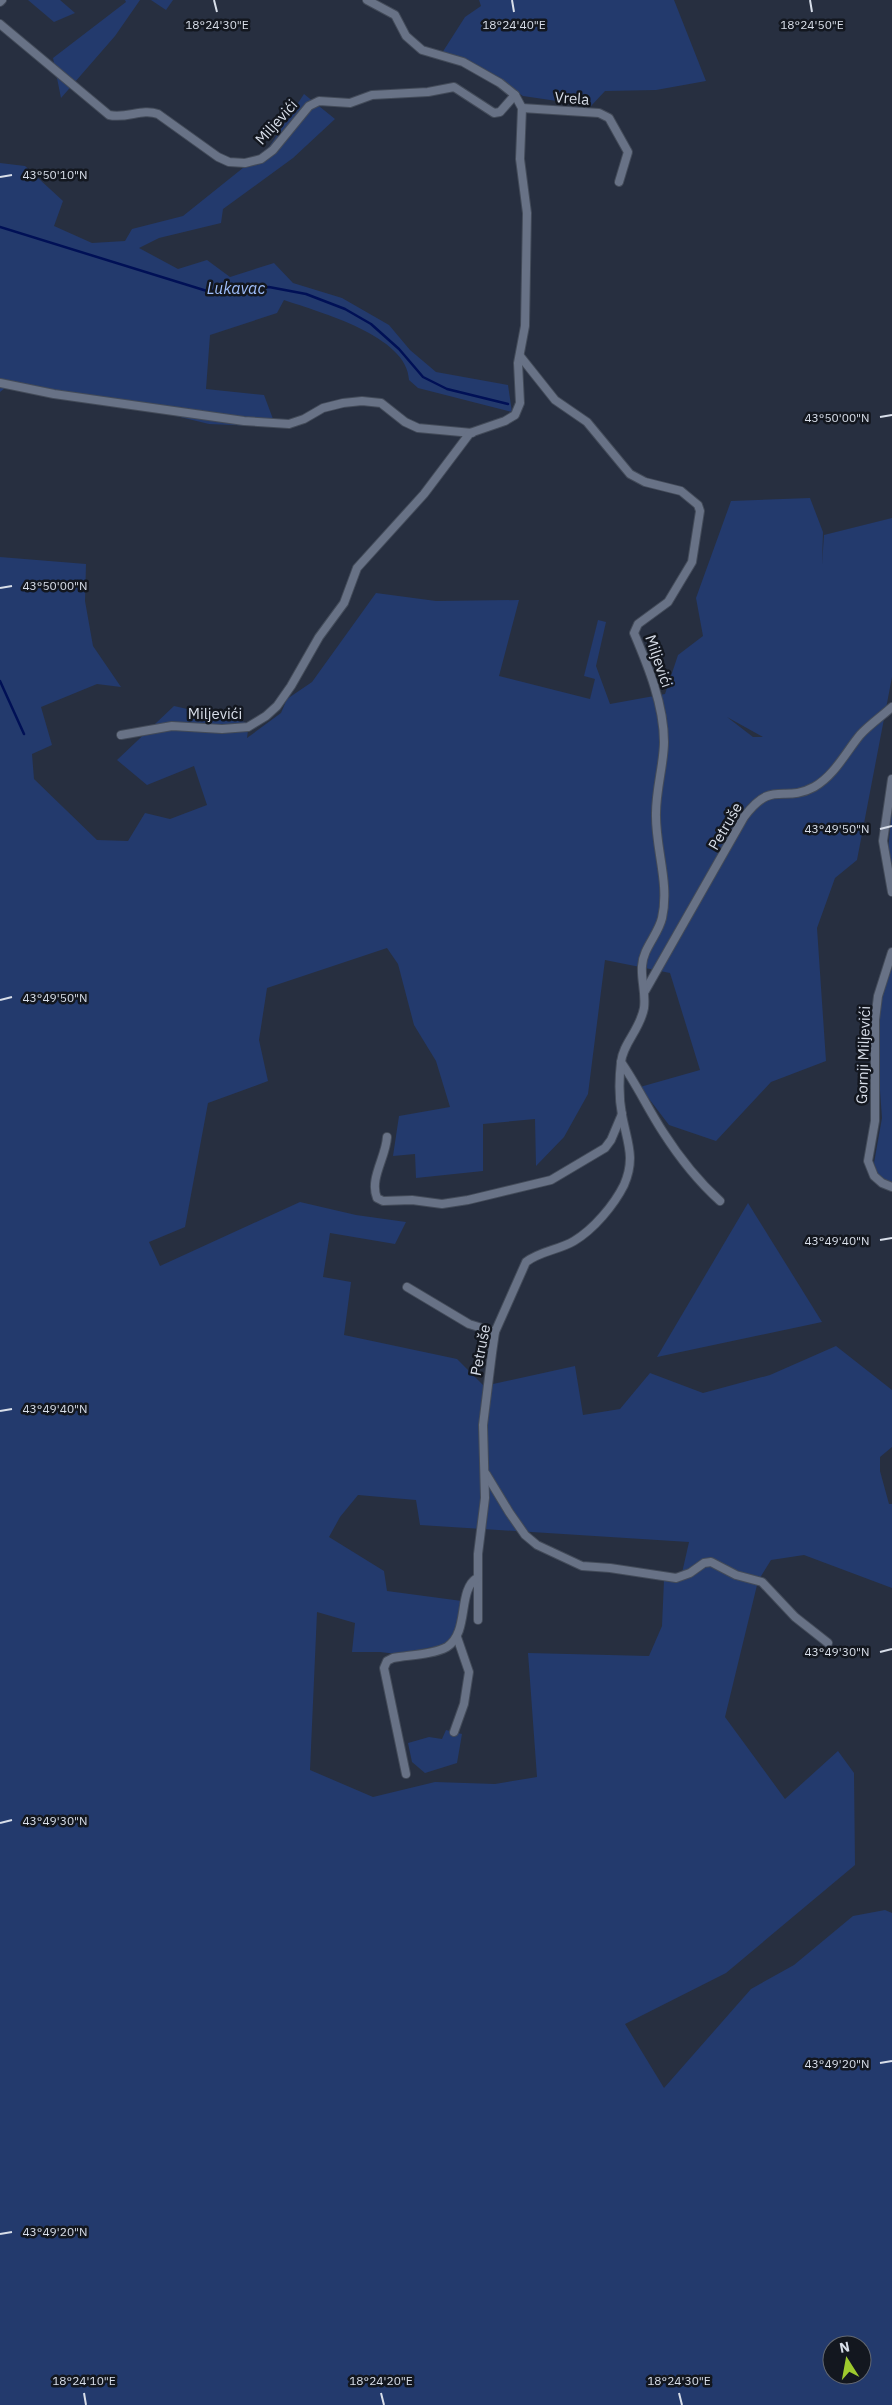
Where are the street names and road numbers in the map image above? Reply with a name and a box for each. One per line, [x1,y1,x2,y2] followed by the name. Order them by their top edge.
[554,87,590,109] street label: Vrela
[251,95,301,149] street label: Miljevići
[641,632,677,690] street label: Miljevići
[188,704,242,723] street label: Miljevići
[704,799,746,853] street label: Petruše
[852,1006,874,1104] street label: Gornji Miljevići
[466,1323,494,1377] street label: Petruše

